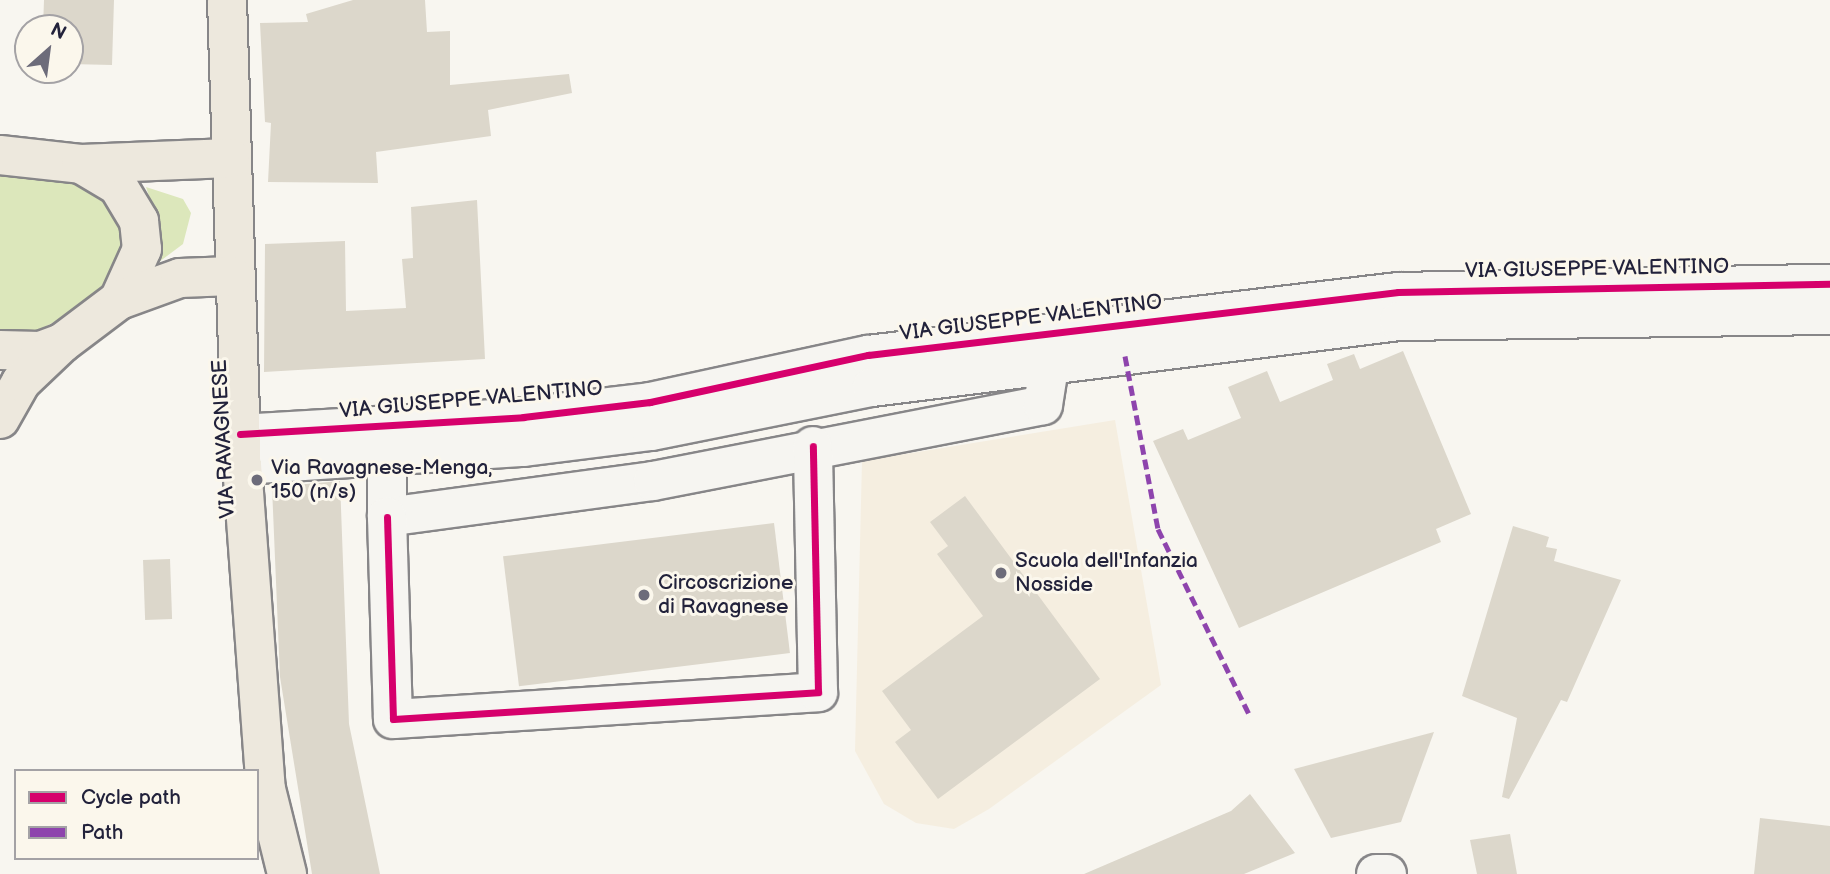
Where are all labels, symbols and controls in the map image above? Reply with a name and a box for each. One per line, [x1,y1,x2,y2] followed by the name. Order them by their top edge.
[14,14,84,84] north arrow
[46,18,70,45] text: N
[1464,254,1730,284] street label: VIA GIUSEPPE VALENTINO
[898,289,1164,347] street label: VIA GIUSEPPE VALENTINO
[207,359,241,519] street label: VIA RAVAGNESE
[338,376,604,424] street label: VIA GIUSEPPE VALENTINO
[271,455,492,505] place label: Via Ravagnese-Menga, 150 (n/s)
[249,472,265,488] marker: Via Ravagnese-Menga, 150 (n/s)
[1015,548,1198,598] place label: Scuola dell'Infanzia Nosside
[993,565,1009,581] marker: Scuola dell'Infanzia Nosside
[658,570,793,620] place label: Circoscrizione di Ravagnese
[636,587,652,603] marker: Circoscrizione di Ravagnese
[14,769,259,860] legend
[81,785,181,810] text: Cycle path
[81,820,123,845] text: Path

